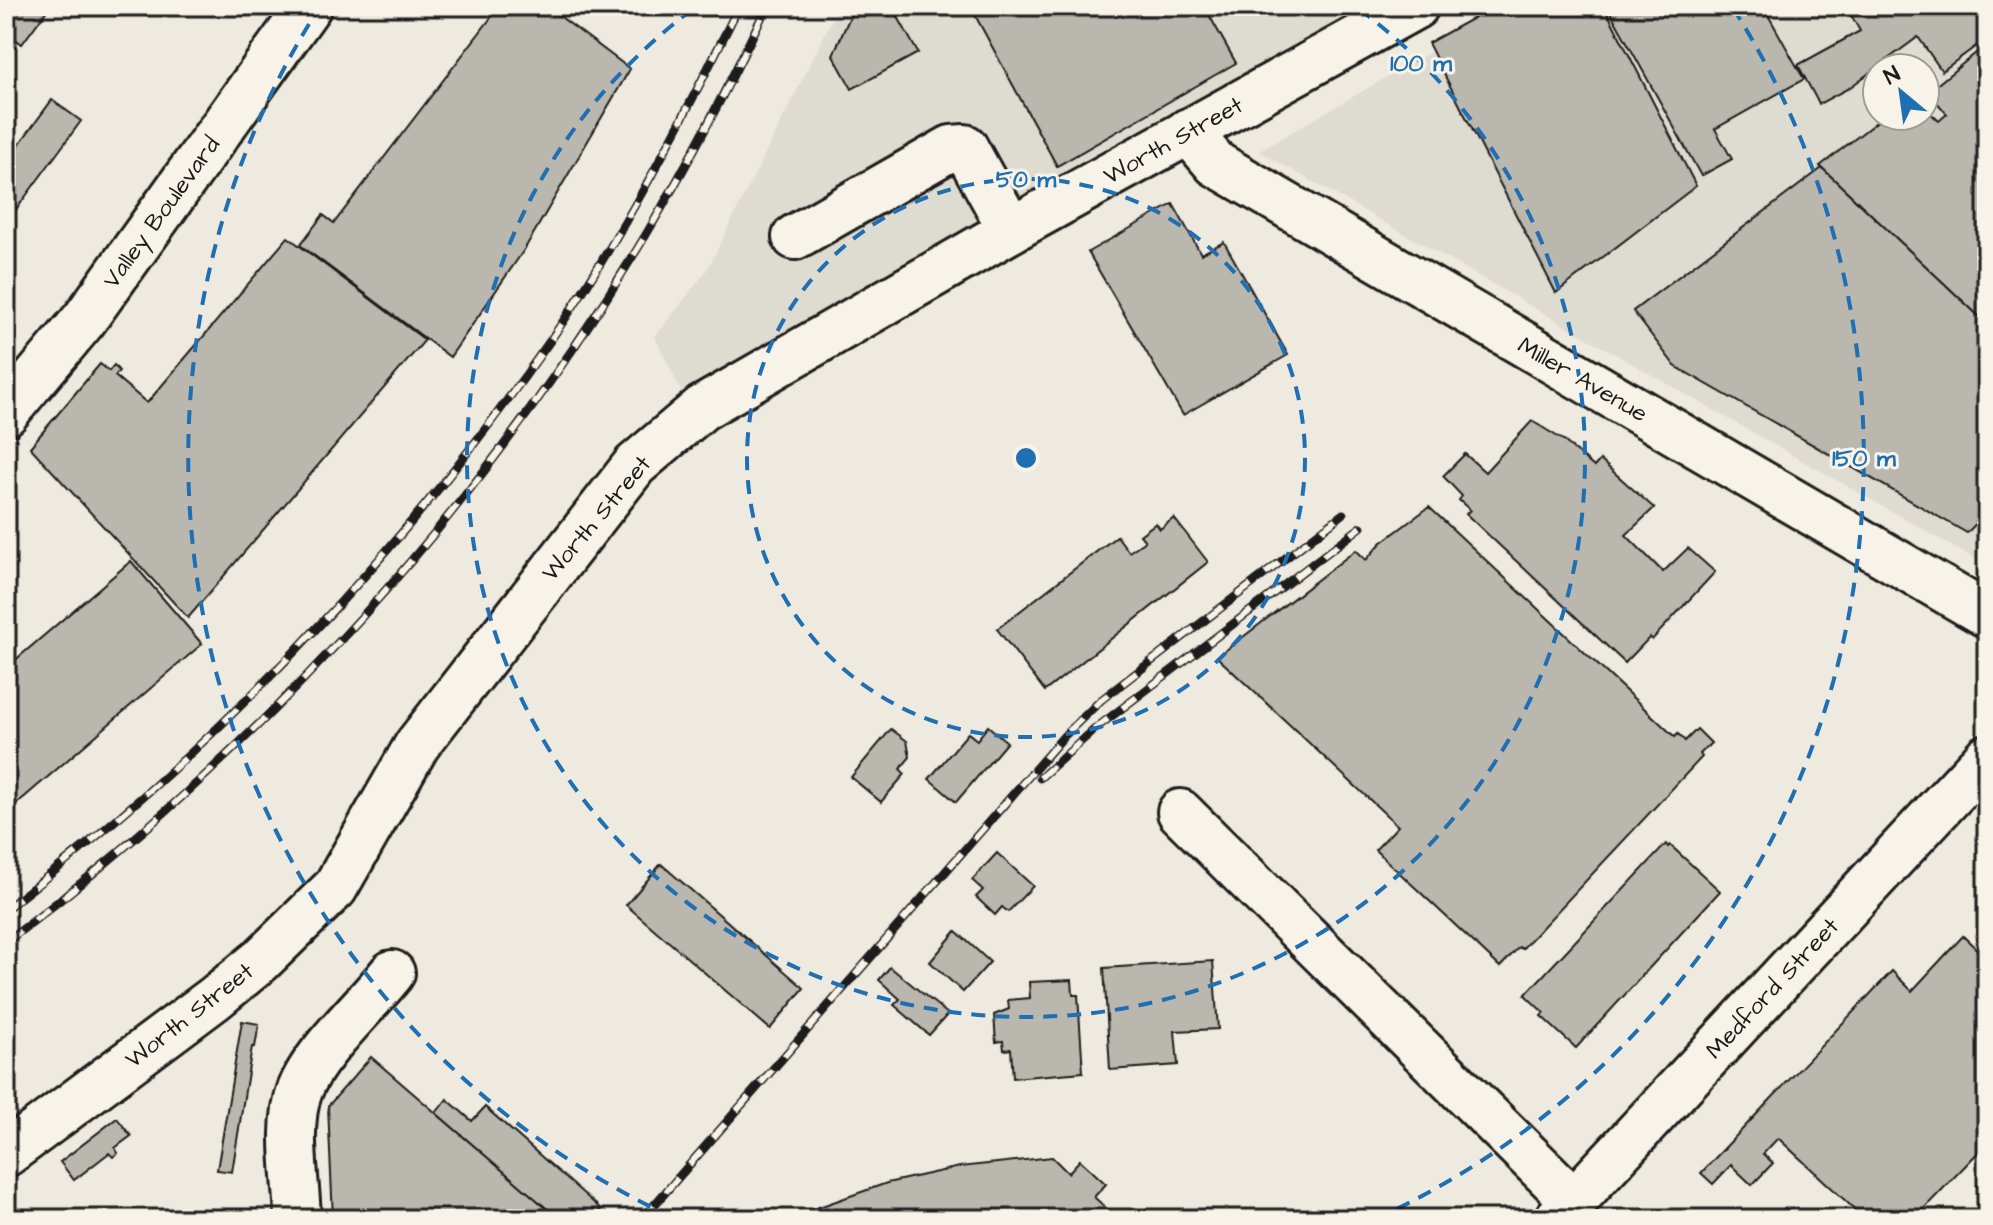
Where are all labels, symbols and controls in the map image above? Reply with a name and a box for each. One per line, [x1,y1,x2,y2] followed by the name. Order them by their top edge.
[1390,47,1452,81] text: 100 m
[1861,52,1941,132] north arrow
[1878,59,1906,93] text: N
[1098,88,1250,193] street label: Worth Street
[95,130,229,296] street label: Valley Boulevard
[996,163,1057,197] text: 50 m
[1511,329,1654,431] street label: Miller Avenue
[1832,442,1896,476] text: 150 m
[1012,444,1040,472] centre of rings
[534,448,660,589] street label: Worth Street
[1698,910,1847,1067] street label: Medford Street
[118,955,261,1077] street label: Worth Street

